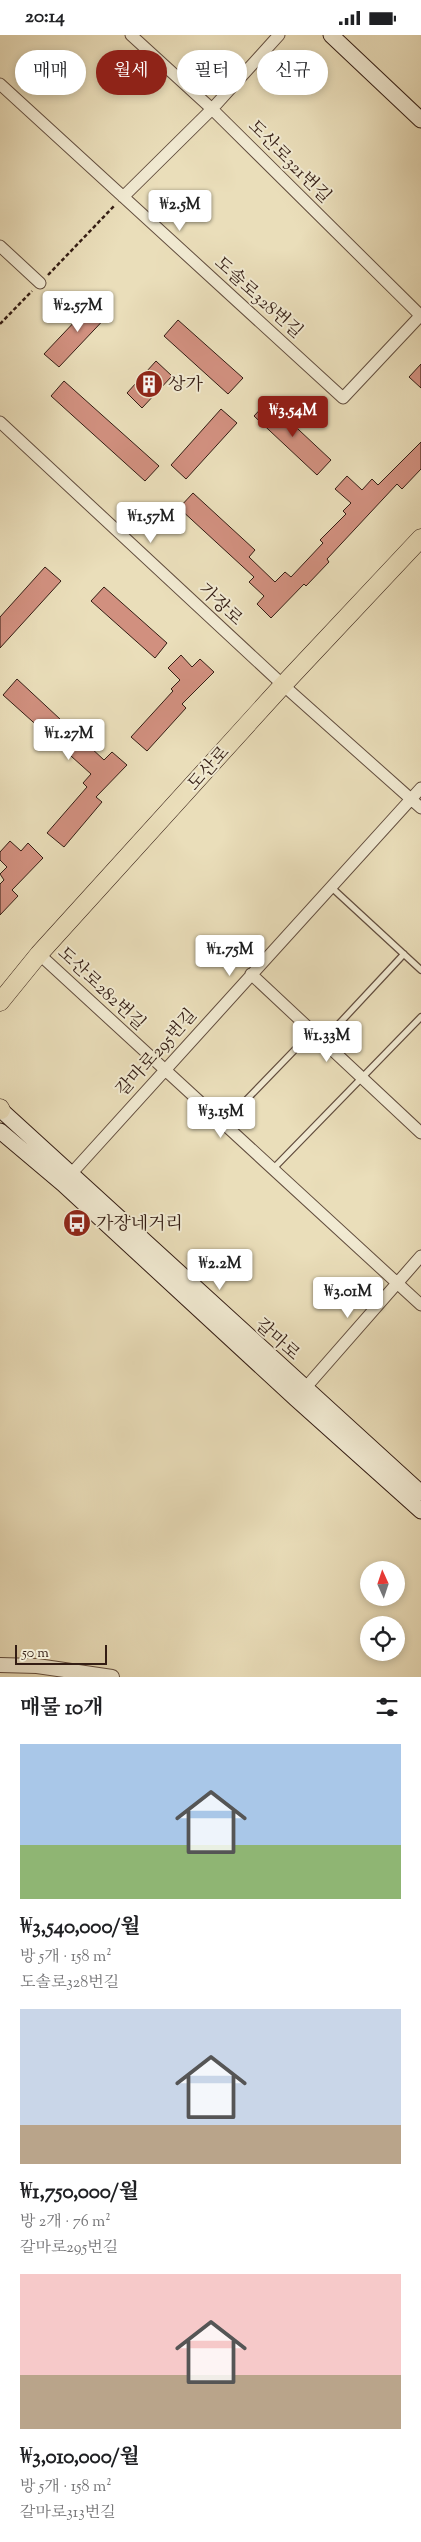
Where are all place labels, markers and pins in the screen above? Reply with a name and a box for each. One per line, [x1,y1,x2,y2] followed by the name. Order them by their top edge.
[145,189,215,232] pin: ₩2.5M
[37,291,119,333] pin: ₩2.57M
[134,369,164,399] building icon: 상가
[168,373,203,399] place label: 상가
[252,395,334,438] pin: ₩3.54M
[110,501,192,544] pin: ₩1.57M
[28,719,110,761] pin: ₩1.27M
[189,935,271,977] pin: ₩1.75M
[286,1021,368,1063] pin: ₩1.33M
[180,1097,262,1139] pin: ₩3.15M
[62,1208,92,1238] bus stop icon: 가장네거리
[96,1212,183,1238] place label: 가장네거리
[185,1249,255,1291] pin: ₩2.2M
[307,1277,389,1319] pin: ₩3.01M

